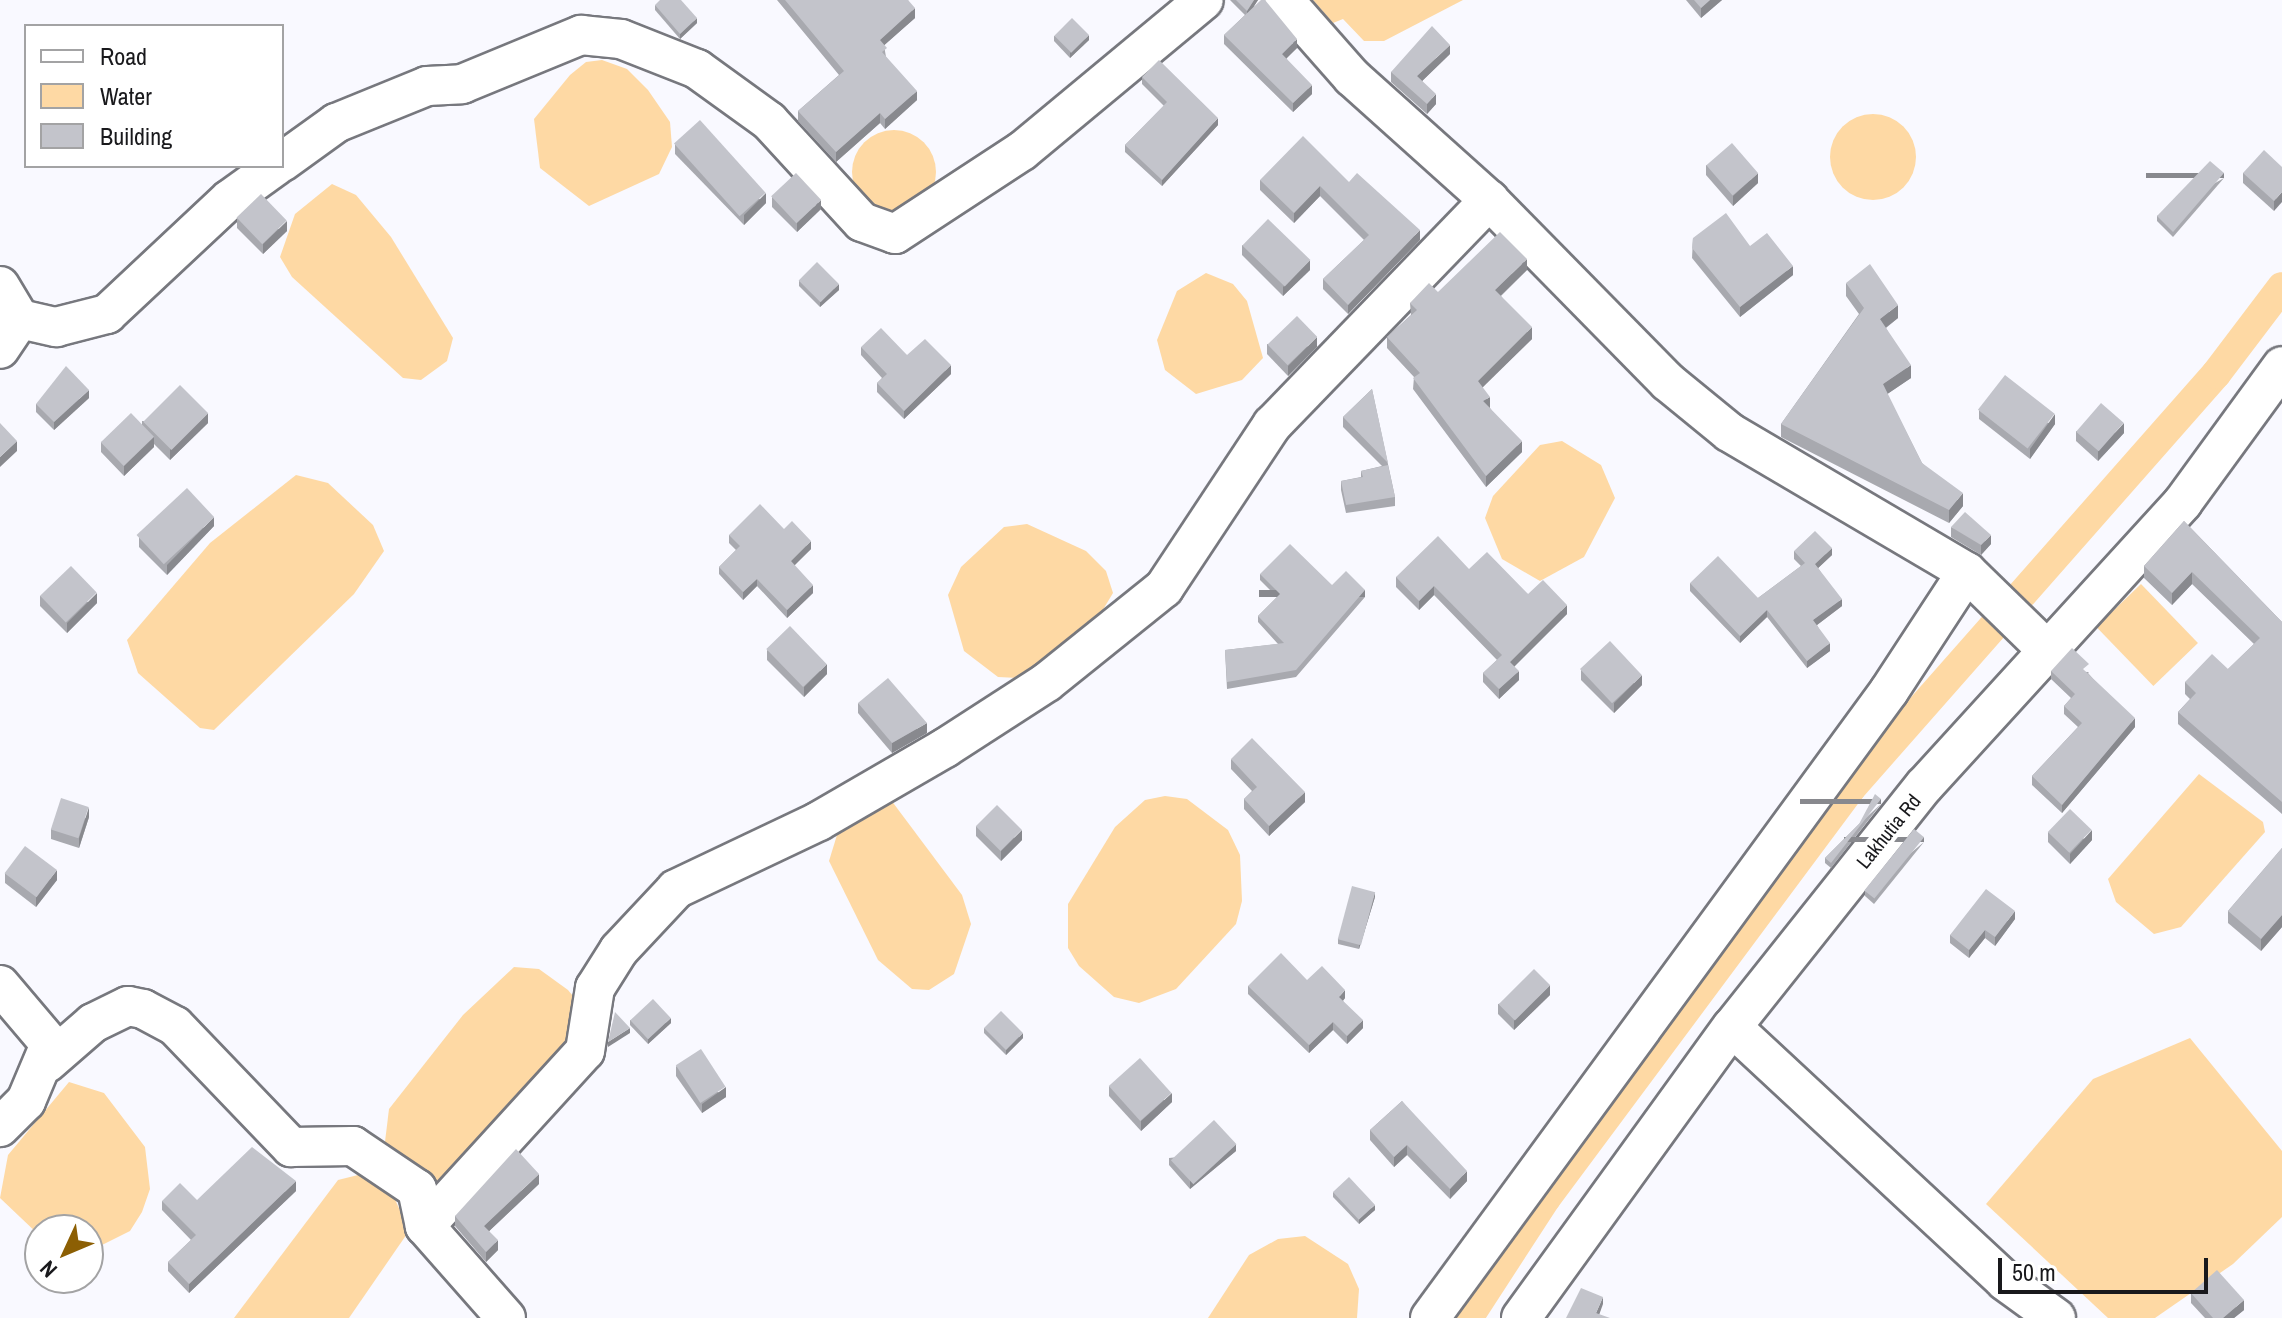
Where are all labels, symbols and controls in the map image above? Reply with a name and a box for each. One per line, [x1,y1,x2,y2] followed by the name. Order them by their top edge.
[24,24,284,168] legend
[100,40,147,72] text: Road
[100,80,152,112] text: Water
[100,120,172,152] text: Building
[1851,789,1925,873] street label: Lakhutia Rd
[24,1214,104,1294] north arrow
[2002,1242,2212,1292] scale bar
[33,1254,63,1284] text: N
[2012,1256,2056,1288] text: 50 m

